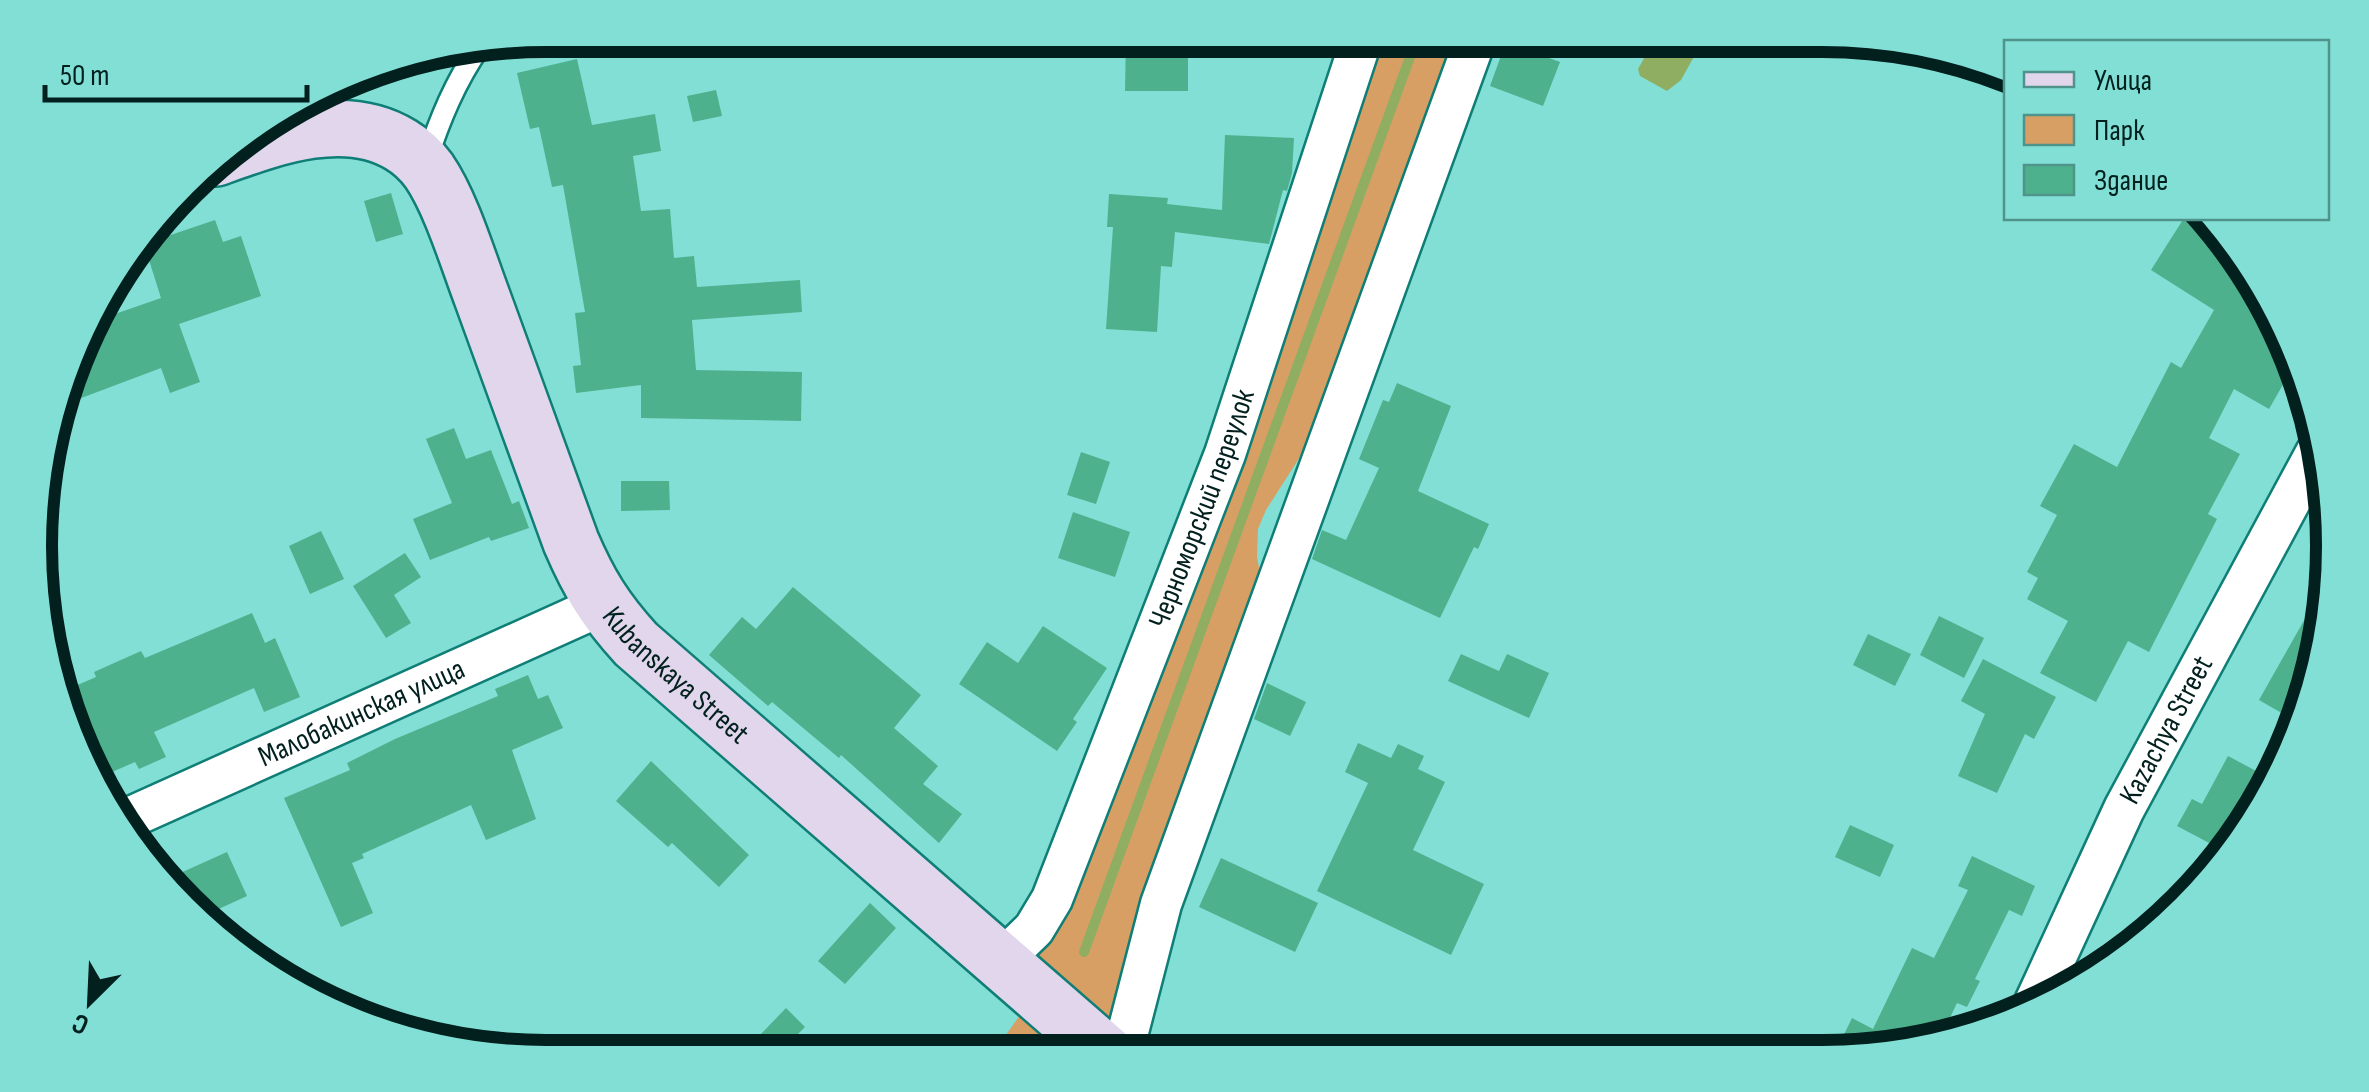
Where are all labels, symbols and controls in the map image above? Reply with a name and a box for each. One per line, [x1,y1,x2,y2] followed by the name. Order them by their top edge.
[45,40,308,102] scale bar
[2004,40,2329,220] legend
[60,58,109,94] text: 50 m
[2094,63,2152,99] text: Улица
[2094,113,2145,149] text: Парк
[2094,163,2168,199] text: Здание
[1141,384,1263,633] street label: Черноморский переулок
[594,600,756,752] street label: Kubanskaya Street
[2112,650,2221,810] street label: Kazachya Street
[253,651,471,775] street label: Малобакинская улица
[40,952,140,1052] north arrow
[67,1005,94,1041] text: С

